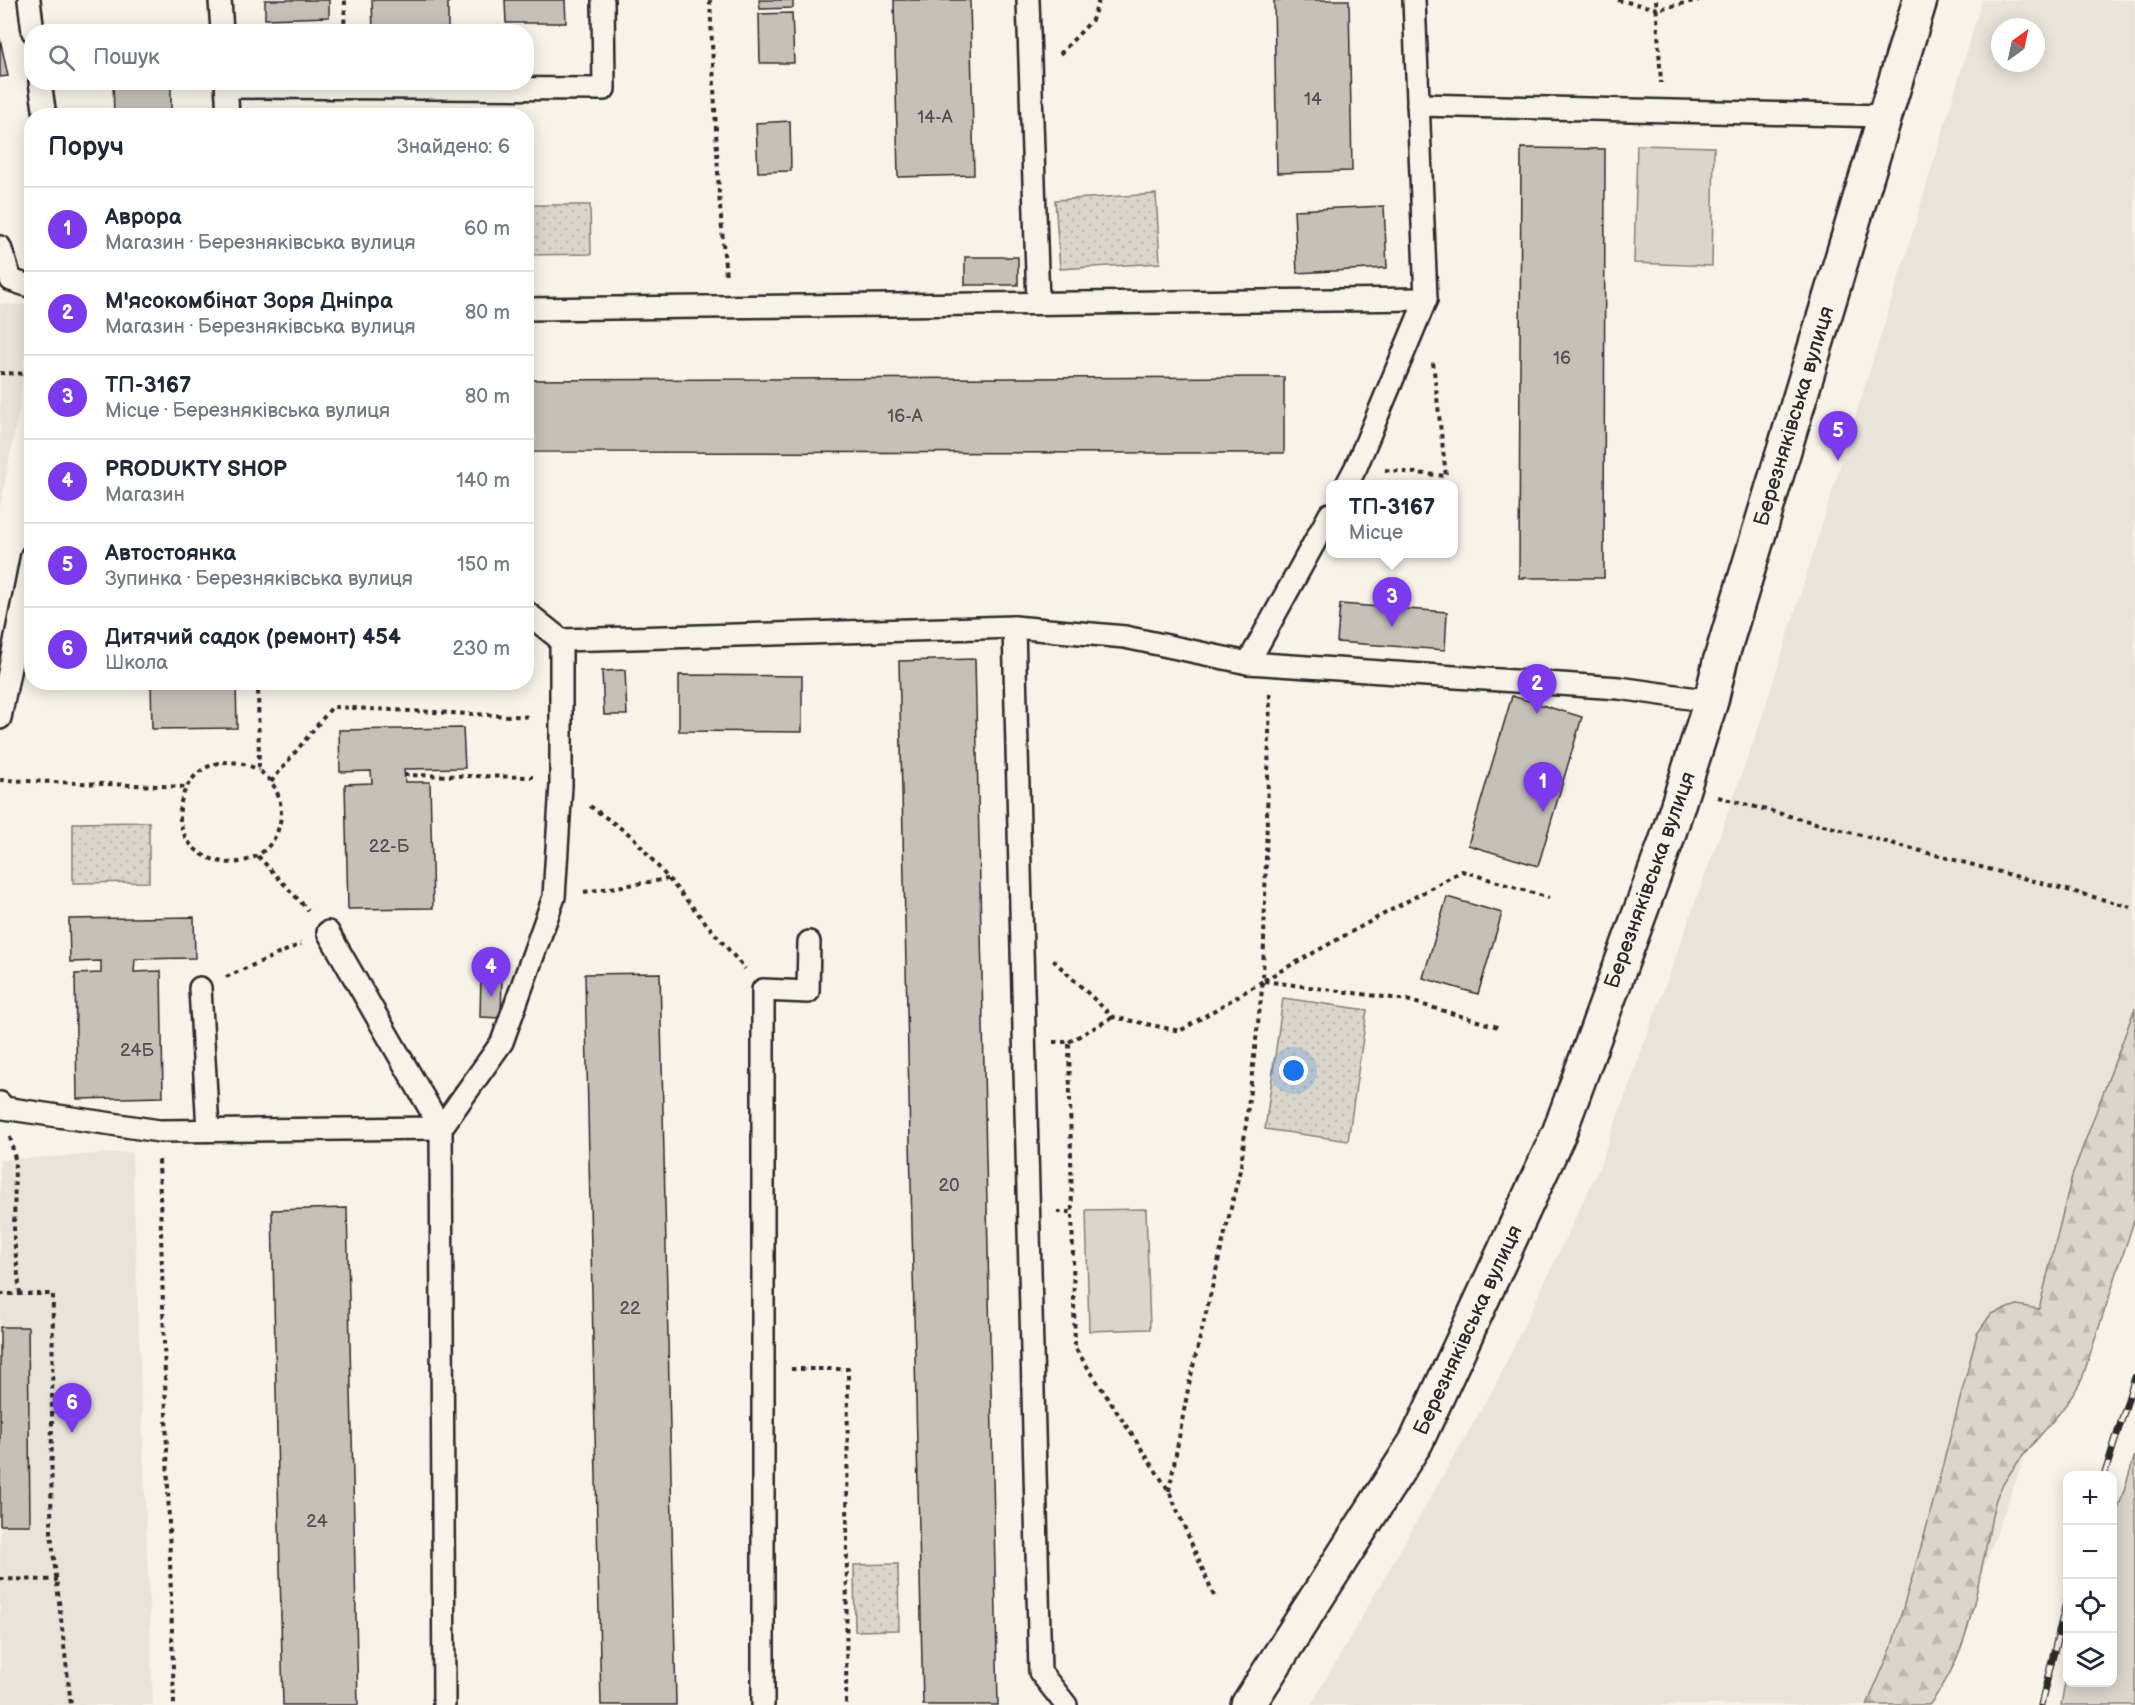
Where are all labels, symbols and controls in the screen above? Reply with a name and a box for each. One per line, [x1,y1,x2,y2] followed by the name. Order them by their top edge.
[1991,18,2045,72] north arrow
[24,24,534,90] search box
[45,41,78,74] icon: search
[93,44,160,71] text: Пошук
[1304,89,1322,110] house number: 14
[917,107,953,128] house number: 14-А
[48,132,124,163] text: Поруч
[397,135,510,159] text: Знайдено: 6
[105,204,182,231] text: Аврора
[63,217,72,241] text: 1
[464,217,510,241] text: 60 m
[105,231,416,255] text: Магазин · Березняківська вулиця
[105,288,393,315] text: М'ясокомбінат Зоря Дніпра
[62,301,73,325] text: 2
[465,301,510,325] text: 80 m
[1749,303,1839,529] street label: Березняківська вулиця
[105,315,416,339] text: Магазин · Березняківська вулиця
[1553,348,1571,369] house number: 16
[105,372,191,399] text: ТП-3167
[62,385,73,409] text: 3
[465,385,510,409] text: 80 m
[105,399,390,423] text: Місце · Березняківська вулиця
[887,406,923,427] house number: 16-А
[1818,412,1858,461] pin: 5
[105,456,287,483] text: PRODUKTY SHOP
[62,469,73,493] text: 4
[456,469,510,493] text: 140 m
[1326,480,1458,558] popup
[105,483,185,507] text: Магазин
[1349,494,1435,521] text: ТП-3167
[1349,521,1403,545] text: Місце
[105,540,236,567] text: Автостоянка
[62,553,73,577] text: 5
[457,553,510,577] text: 150 m
[105,567,413,591] text: Зупинка · Березняківська вулиця
[1372,578,1412,627] pin: 3
[105,624,401,651] text: Дитячий садок (ремонт) 454
[61,637,74,661] text: 6
[453,637,510,661] text: 230 m
[105,651,168,675] text: Школа
[1518,664,1556,714] pin: 2
[1524,762,1562,812] pin: 1
[1599,768,1701,992] street label: Березняківська вулиця
[369,836,410,857] house number: 22-Б
[472,948,510,997] pin: 4
[120,1040,154,1061] house number: 24Б
[1279,1056,1308,1085] your location
[938,1175,960,1196] house number: 20
[1408,1221,1528,1439] street label: Березняківська вулиця
[619,1298,641,1319] house number: 22
[52,1384,92,1433] pin: 6
[2063,1471,2117,1687] map controls
[2063,1471,2117,1525] button: +
[306,1511,328,1532] house number: 24
[2063,1525,2117,1579] button: −
[2063,1579,2117,1633] button: locate
[2063,1633,2117,1687] button: layers

